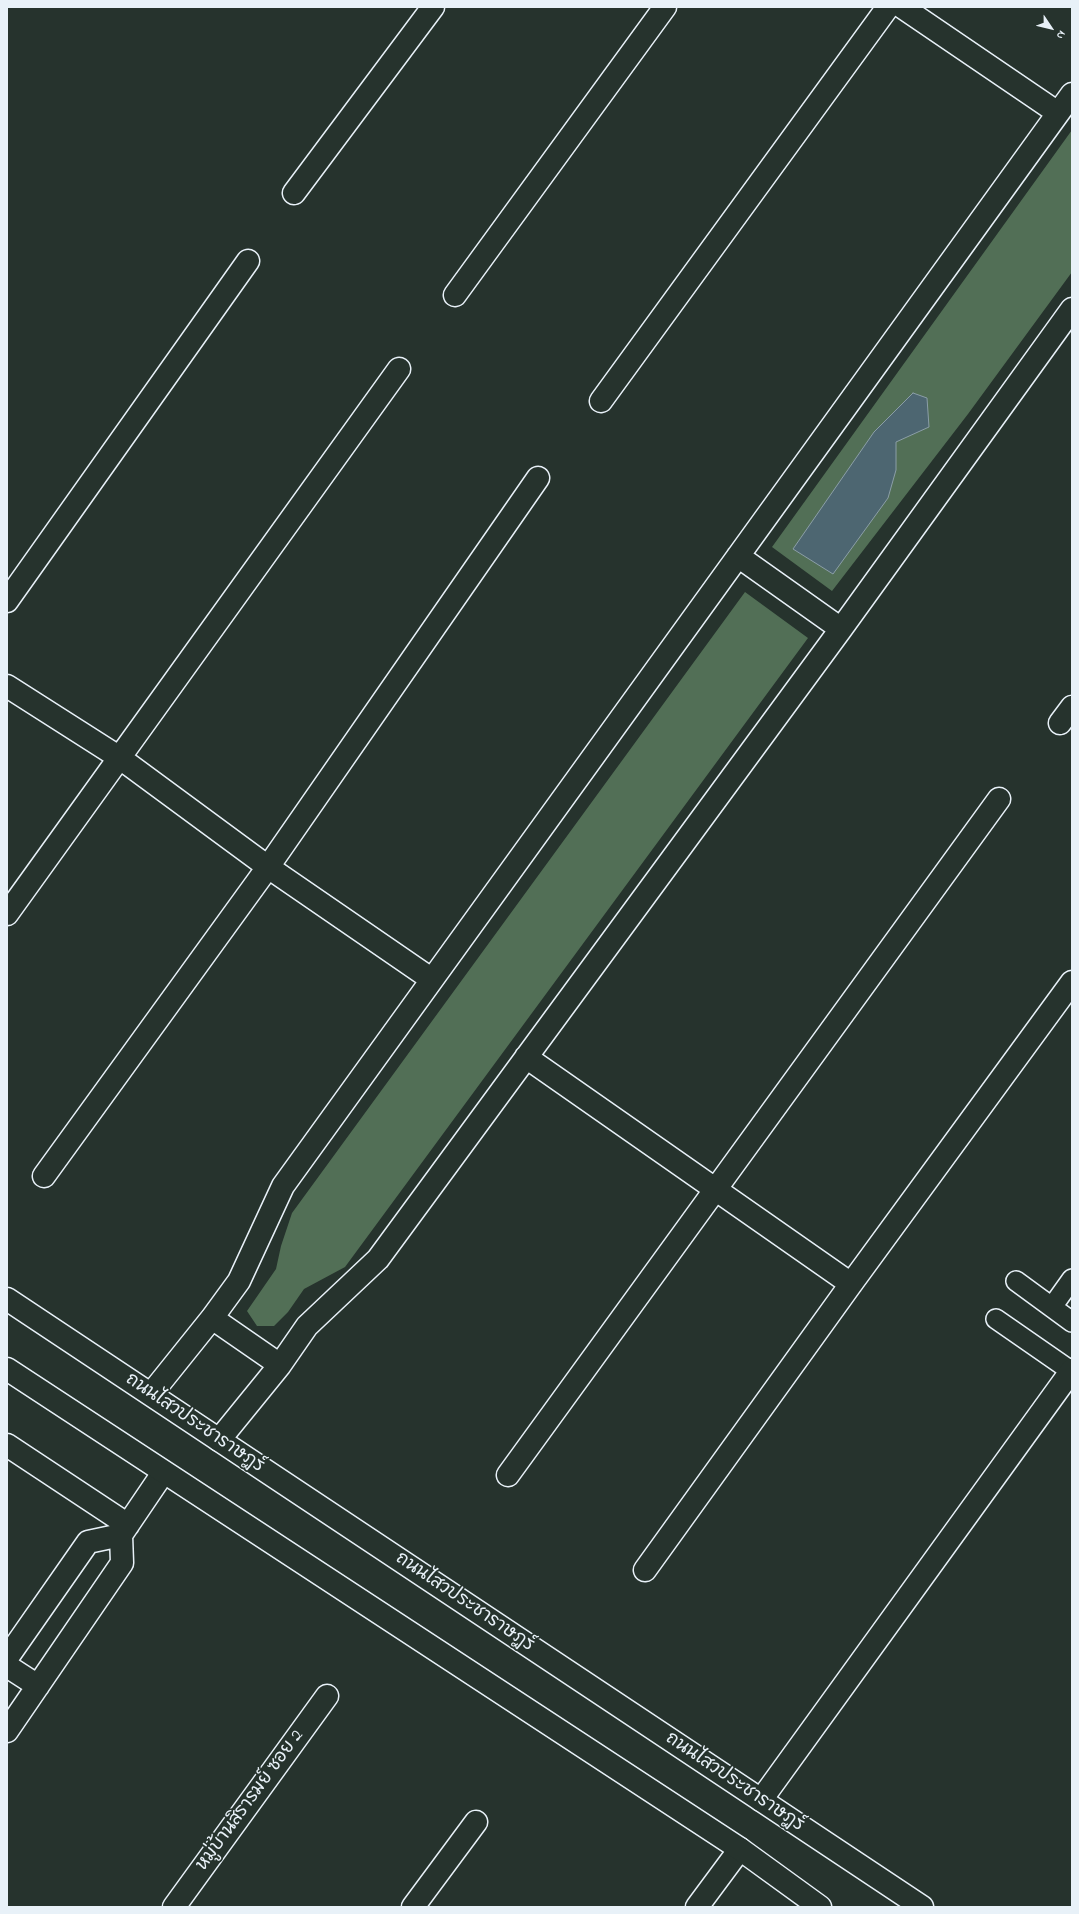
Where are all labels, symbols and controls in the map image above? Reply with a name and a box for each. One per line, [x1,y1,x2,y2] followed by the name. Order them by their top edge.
[1031,8,1071,48] north arrow
[1052,27,1070,43] text: N
[121,1370,267,1478] street label: ถนนไสวประชาราษฎร์
[391,1549,537,1657] street label: ถนนไสวประชาราษฎร์
[193,1726,309,1876] street label: หมู่บ้านสิรารมย์ ซอย 2
[661,1729,807,1837] street label: ถนนไสวประชาราษฎร์

